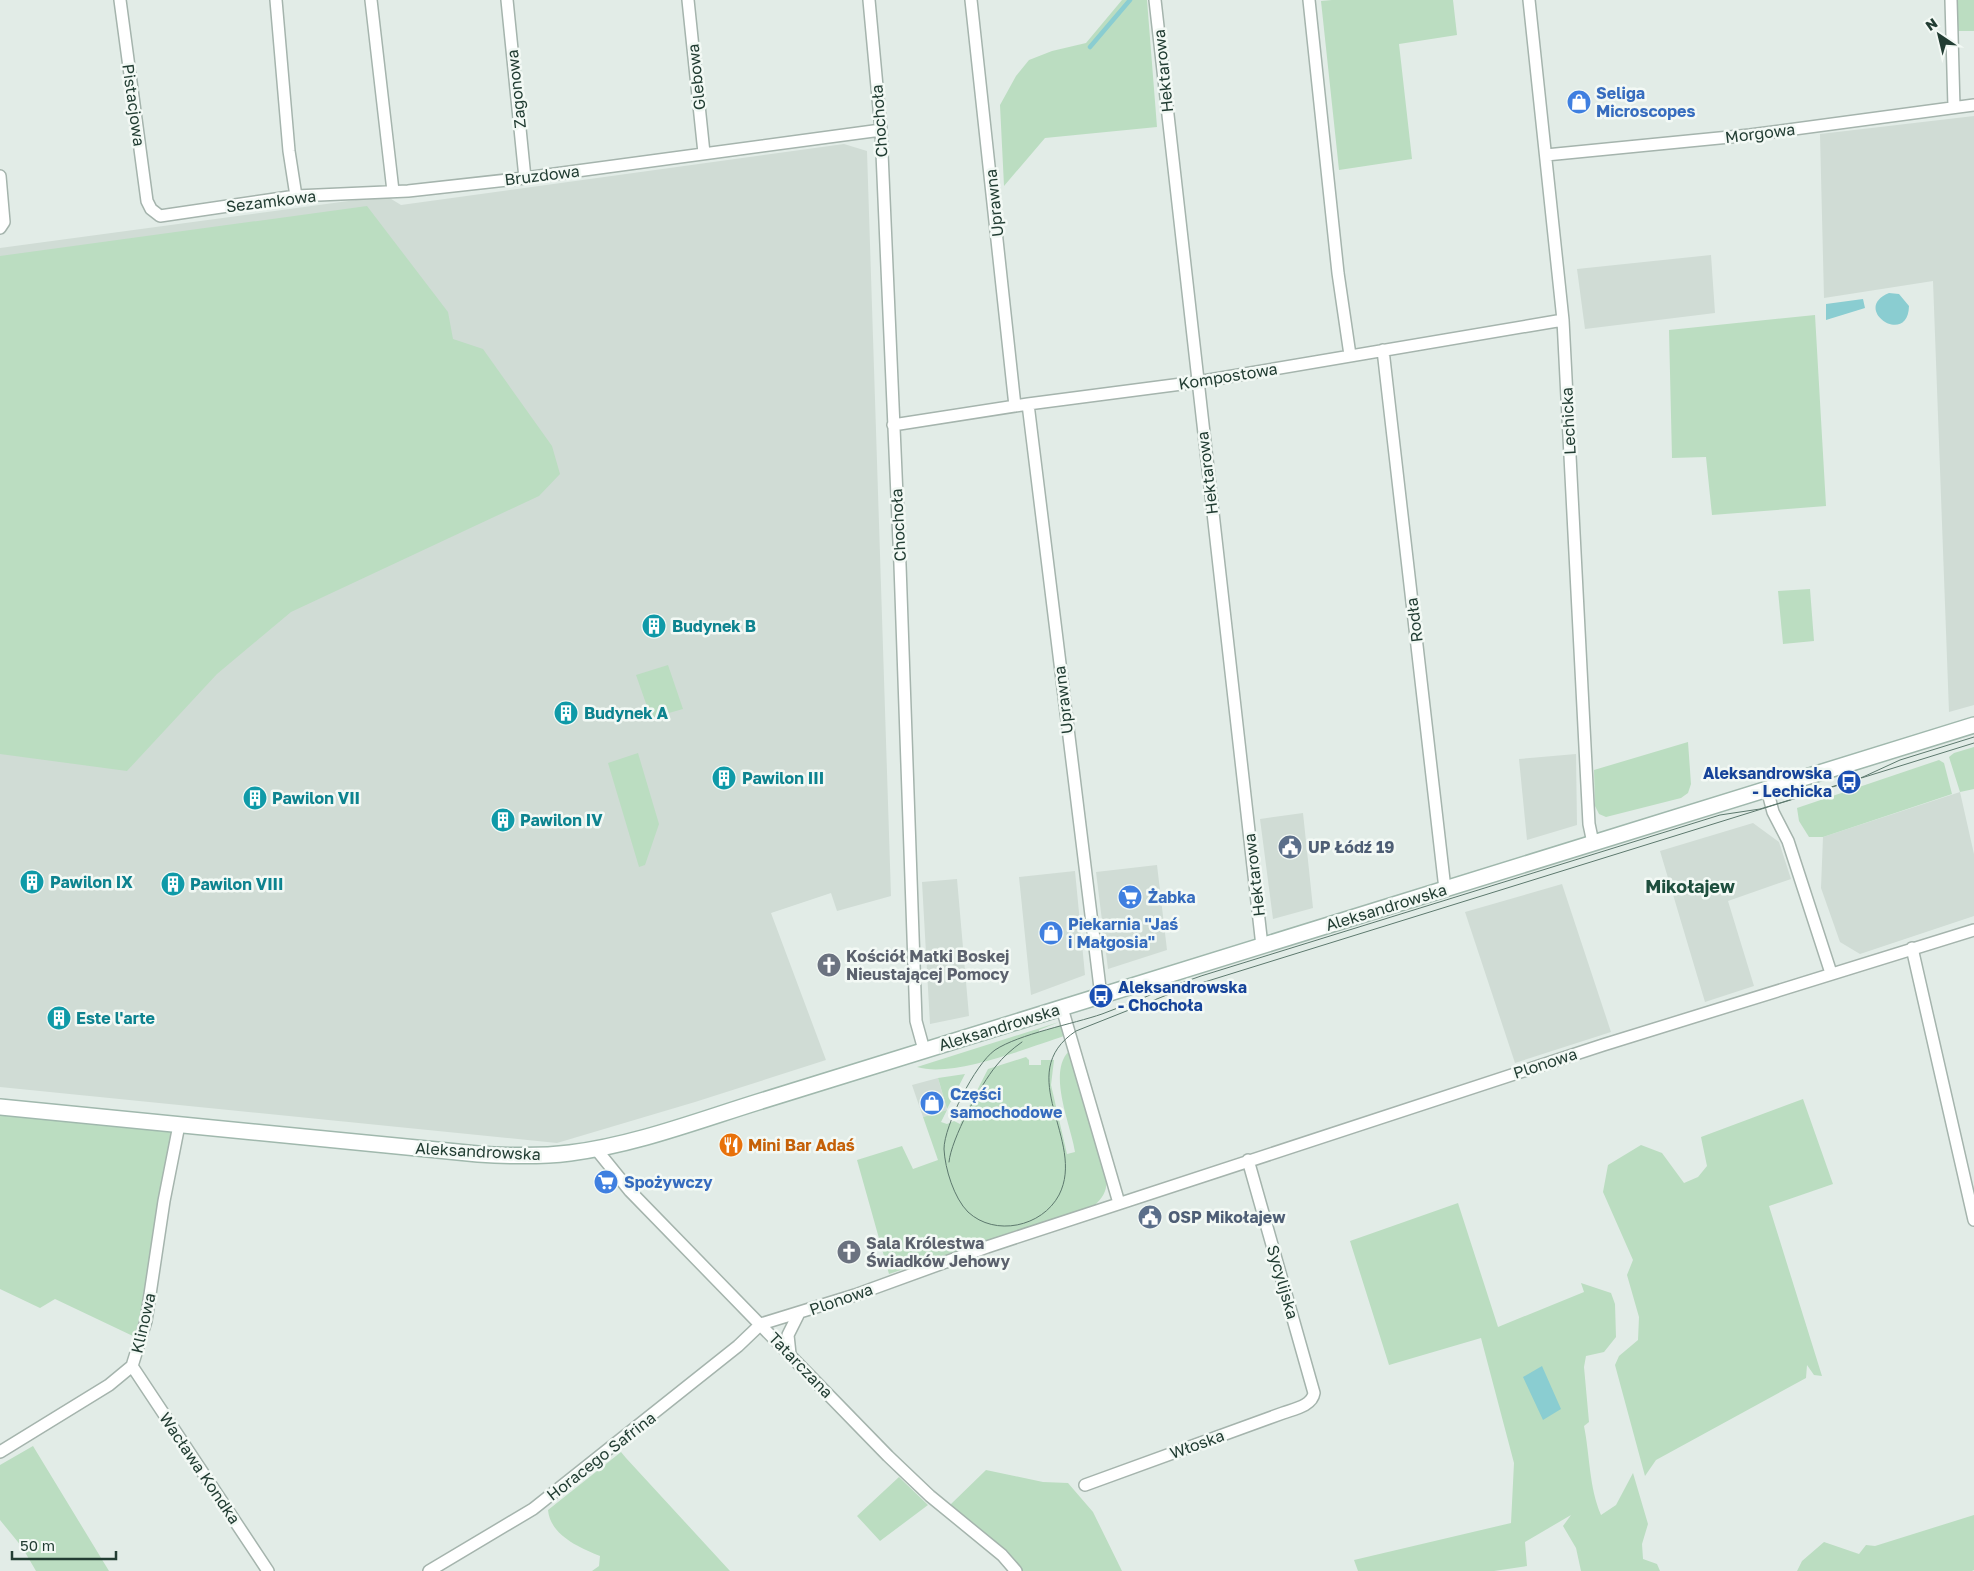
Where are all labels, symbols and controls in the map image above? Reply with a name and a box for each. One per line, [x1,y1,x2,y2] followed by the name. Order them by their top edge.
[1914,10,1964,60] north arrow
[1922,14,1940,34] text: N
[1149,28,1177,114] street label: Hektarowa
[683,43,709,111] street label: Glebowa
[502,49,530,129] street label: Zagonowa
[118,63,150,147] street label: Pistacjowa
[1596,83,1695,121] place label: Seliga Microscopes
[866,84,892,158] street label: Chochoła
[1566,89,1592,115] shop icon: Seliga Microscopes
[1724,119,1796,147] street label: Morgowa
[503,160,581,190] street label: Bruzdowa
[980,168,1008,238] street label: Uprawna
[225,186,317,216] street label: Sezamkowa
[1177,358,1279,394] street label: Kompostowa
[1556,387,1580,455] street label: Lechicka
[1192,430,1222,516] street label: Hektarowa
[886,488,910,562] street label: Chochoła
[1401,597,1427,643] street label: Rodła
[641,613,667,639] building icon: Budynek B
[672,616,756,636] place label: Budynek B
[1049,665,1077,735] street label: Uprawna
[553,700,579,726] building icon: Budynek A
[584,703,669,723] place label: Budynek A
[1703,763,1832,801] place label: Aleksandrowska - Lechicka
[711,765,737,791] building icon: Pawilon III
[742,768,824,788] place label: Pawilon III
[1836,769,1862,795] bus stop icon: Aleksandrowska - Lechicka
[242,785,268,811] building icon: Pawilon VII
[272,788,360,808] place label: Pawilon VII
[490,807,516,833] building icon: Pawilon IV
[520,810,603,830] place label: Pawilon IV
[1239,832,1269,918] street label: Hektarowa
[1277,834,1303,860] public building icon: UP Łódź 19
[1308,837,1394,857] place label: UP Łódź 19
[19,869,45,895] building icon: Pawilon IX
[160,871,186,897] building icon: Pawilon VIII
[50,872,133,892] place label: Pawilon IX
[190,874,284,894] place label: Pawilon VIII
[1645,875,1735,897] district label: Mikołajew
[1323,879,1449,935] street label: Aleksandrowska
[1117,884,1143,910] supermarket icon: Żabka
[1148,887,1196,907] place label: Żabka
[1068,914,1178,952] place label: Piekarnia "Jaś i Małgosia"
[1038,920,1064,946] shop icon: Piekarnia "Jaś i Małgosia"
[846,946,1009,984] place label: Kościół Matki Boskej Nieustającej Pomocy
[816,952,842,978] church icon: Kościół Matki Boskej Nieustającej Pomocy
[1118,977,1247,1015] place label: Aleksandrowska - Chochoła
[1088,983,1114,1009] bus stop icon: Aleksandrowska - Chochoła
[936,999,1062,1055] street label: Aleksandrowska
[46,1005,72,1031] building icon: Este l'arte
[76,1008,155,1028] place label: Este l'arte
[1511,1043,1579,1083] street label: Plonowa
[950,1084,1062,1122] place label: Części samochodowe
[919,1090,945,1116] shop icon: Części samochodowe
[718,1132,744,1158] restaurant icon: Mini Bar Adaś
[748,1135,855,1155] place label: Mini Bar Adaś
[415,1138,541,1164] street label: Aleksandrowska
[593,1169,619,1195] supermarket icon: Spożywczy
[624,1172,713,1192] place label: Spożywczy
[1137,1204,1163,1230] public building icon: OSP Mikołajew
[1168,1207,1286,1227] place label: OSP Mikołajew
[866,1233,1010,1271] place label: Sala Królestwa Świadków Jehowy
[836,1239,862,1265] church icon: Sala Królestwa Świadków Jehowy
[1263,1243,1303,1321] street label: Sycylijska
[807,1279,875,1319] street label: Plonowa
[126,1291,160,1355] street label: Klinowa
[765,1328,837,1402] street label: Tatarczana
[542,1407,660,1505] street label: Horacego Safrina
[155,1408,245,1528] street label: Wacława Kondka
[1167,1425,1227,1463] street label: Włoska
[12,1528,116,1560] scale bar
[20,1536,55,1554] text: 50 m

